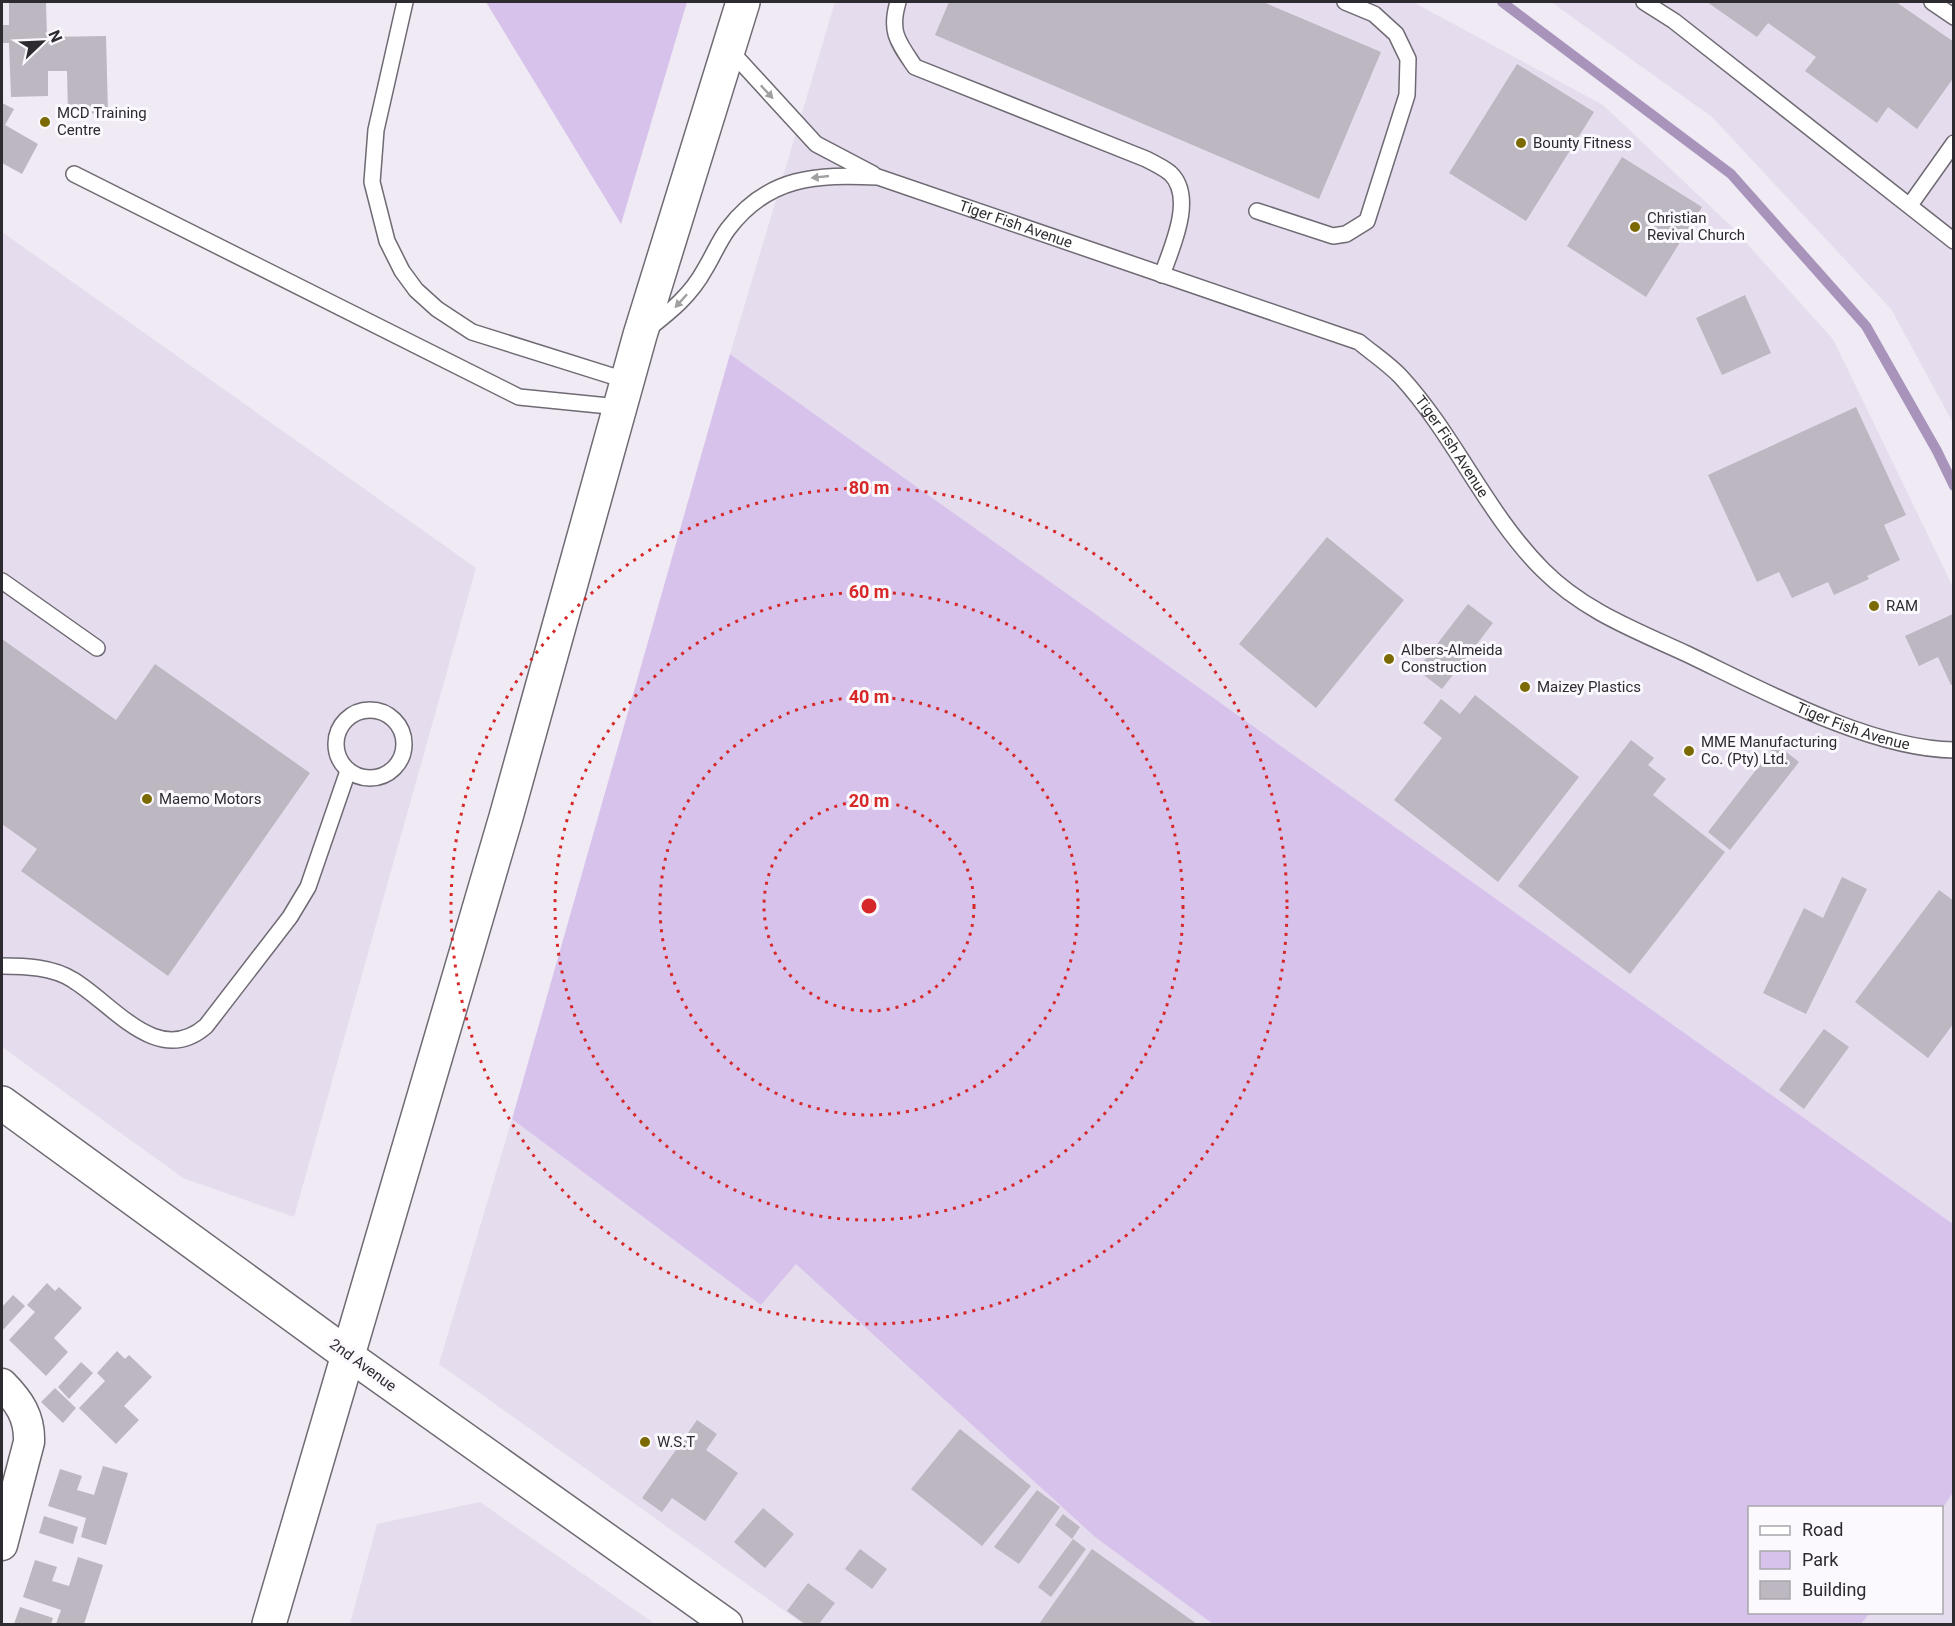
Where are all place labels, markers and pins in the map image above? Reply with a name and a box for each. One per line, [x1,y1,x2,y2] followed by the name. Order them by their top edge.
[57,104,147,139] place label: MCD Training Centre
[38,115,52,129] marker: MCD Training Centre
[1533,134,1632,152] place label: Bounty Fitness
[1514,136,1528,150] marker: Bounty Fitness
[1647,209,1745,244] place label: Christian Revival Church
[1628,220,1642,234] marker: Christian Revival Church
[1886,597,1918,615] place label: RAM
[1867,599,1881,613] marker: RAM
[1401,641,1503,676] place label: Albers-Almeida Construction
[1382,652,1396,666] marker: Albers-Almeida Construction
[1537,678,1641,696] place label: Maizey Plastics
[1518,680,1532,694] marker: Maizey Plastics
[1701,733,1837,768] place label: MME Manufacturing Co. (Pty) Ltd.
[1682,744,1696,758] marker: MME Manufacturing Co. (Pty) Ltd.
[159,790,261,808] place label: Maemo Motors
[140,792,154,806] marker: Maemo Motors
[859,896,879,916] centre of rings
[657,1433,695,1451] place label: W.S.T
[638,1435,652,1449] marker: W.S.T

